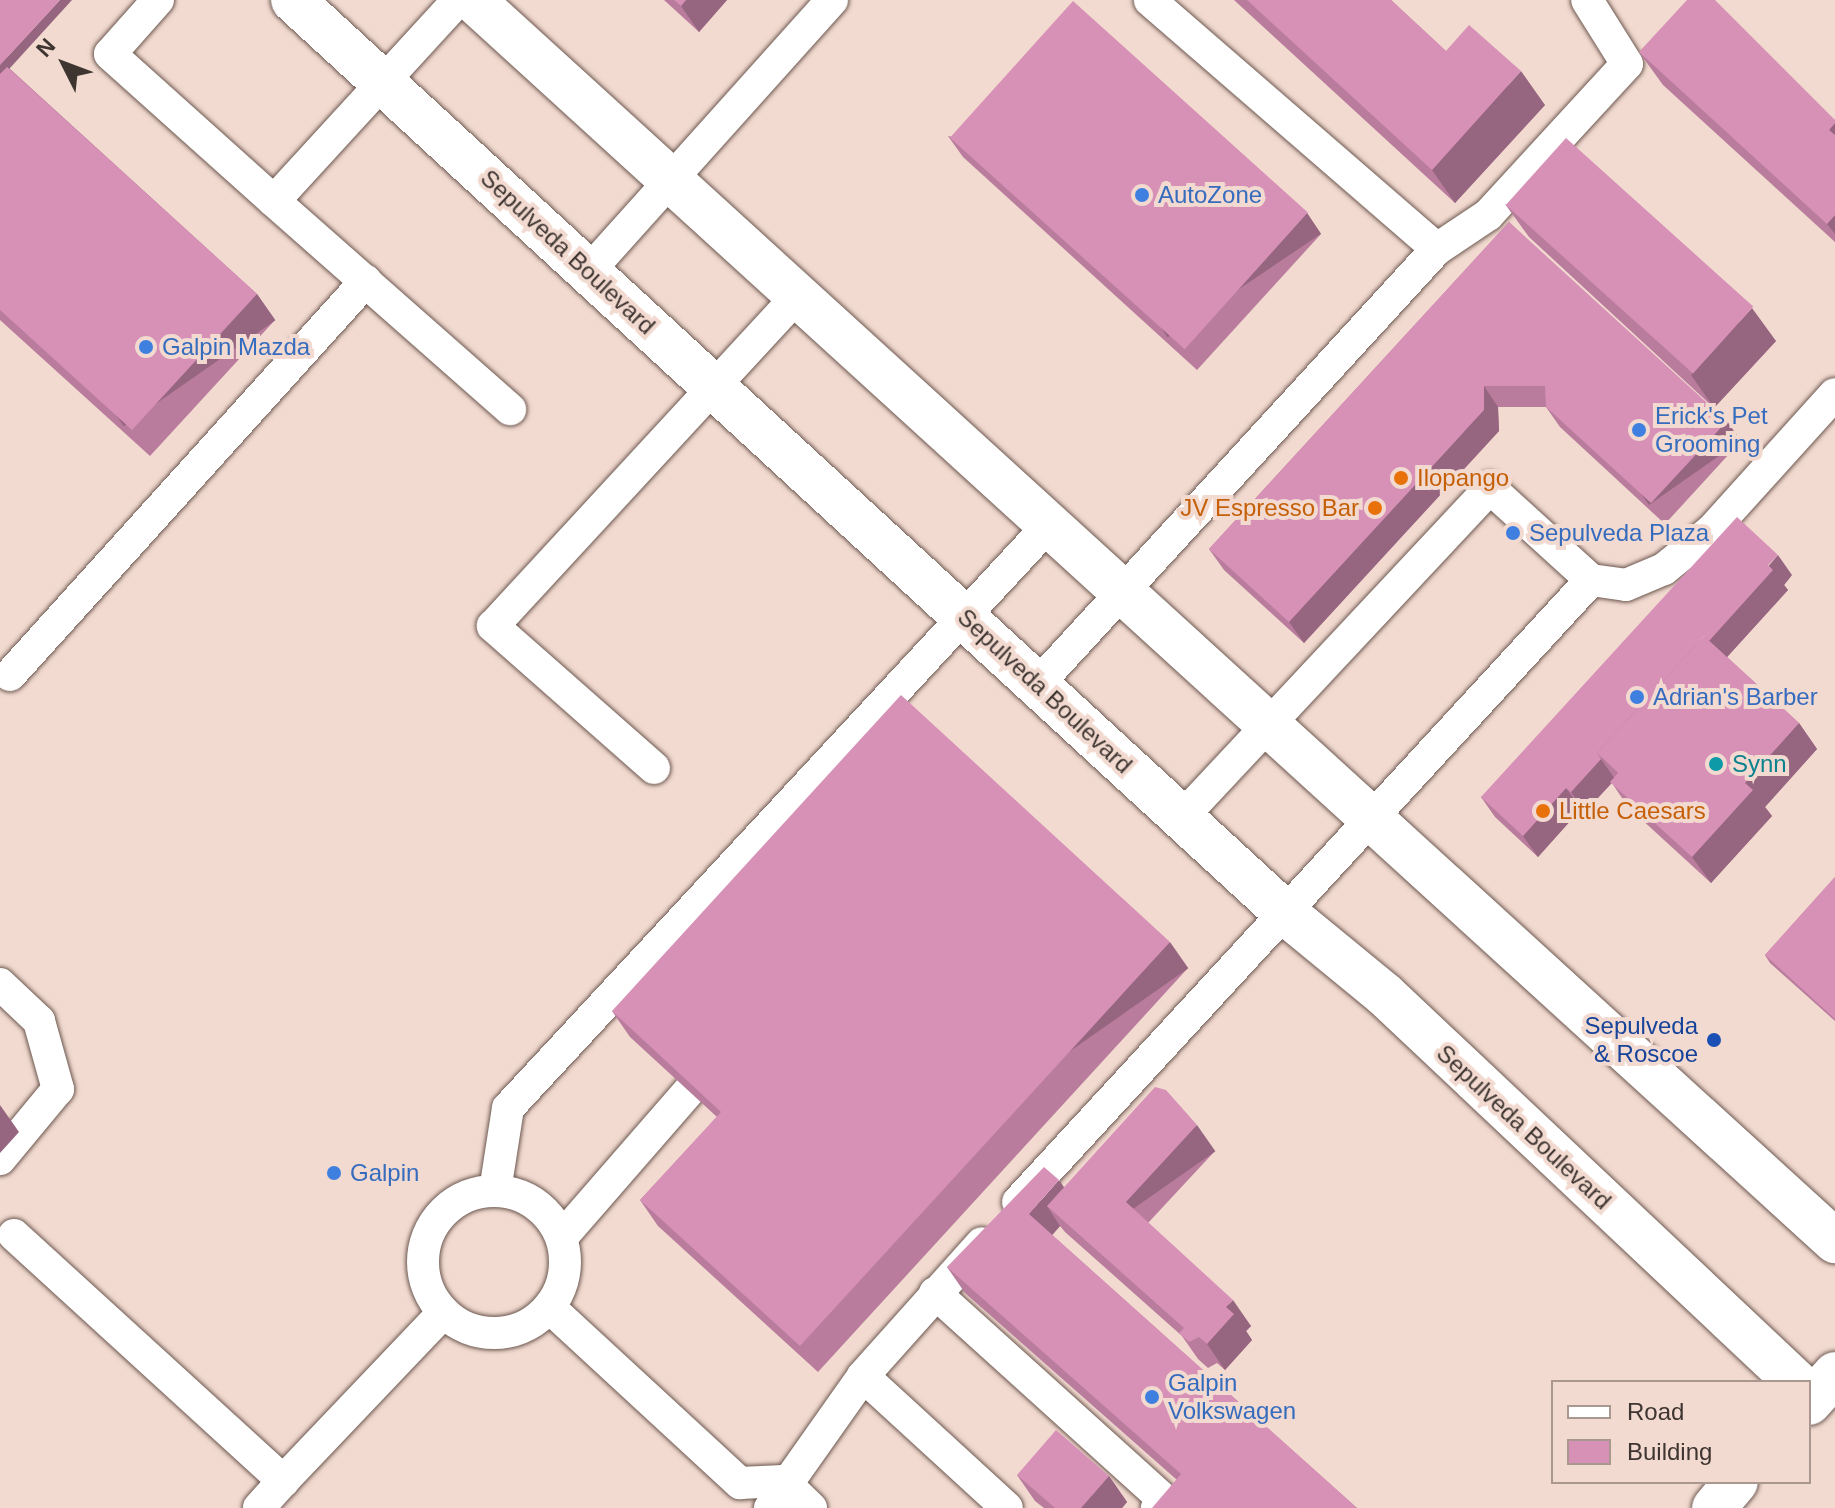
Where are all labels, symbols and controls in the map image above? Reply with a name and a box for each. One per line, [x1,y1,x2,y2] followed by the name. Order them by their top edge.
[24,24,104,104] north arrow
[31,33,60,62] text: N
[475,164,661,340] street label: Sepulveda Boulevard
[1158,181,1262,209] place label: AutoZone
[1133,186,1151,204] marker: AutoZone
[162,333,310,361] place label: Galpin Mazda
[137,338,155,356] marker: Galpin Mazda
[1655,402,1768,458] place label: Erick's Pet Grooming
[1630,421,1648,439] marker: Erick's Pet Grooming
[1417,464,1509,492] place label: Ilopango
[1392,469,1410,487] marker: Ilopango
[1180,494,1359,522] place label: JV Espresso Bar
[1366,499,1384,517] marker: JV Espresso Bar
[1529,519,1709,547] place label: Sepulveda Plaza
[1504,524,1522,542] marker: Sepulveda Plaza
[952,603,1138,779] street label: Sepulveda Boulevard
[1653,683,1818,711] place label: Adrian's Barber
[1628,688,1646,706] marker: Adrian's Barber
[1732,750,1787,778] place label: Synn
[1707,755,1725,773] marker: Synn
[1559,797,1706,825] place label: Little Caesars
[1534,802,1552,820] marker: Little Caesars
[1585,1012,1698,1068] place label: Sepulveda & Roscoe
[1705,1031,1723,1049] marker: Sepulveda & Roscoe
[1431,1039,1617,1215] street label: Sepulveda Boulevard
[350,1159,419,1187] place label: Galpin
[325,1164,343,1182] marker: Galpin
[1168,1369,1296,1425] place label: Galpin Volkswagen
[1551,1380,1811,1484] legend
[1143,1388,1161,1406] marker: Galpin Volkswagen
[1627,1398,1684,1425] text: Road
[1627,1438,1712,1465] text: Building

